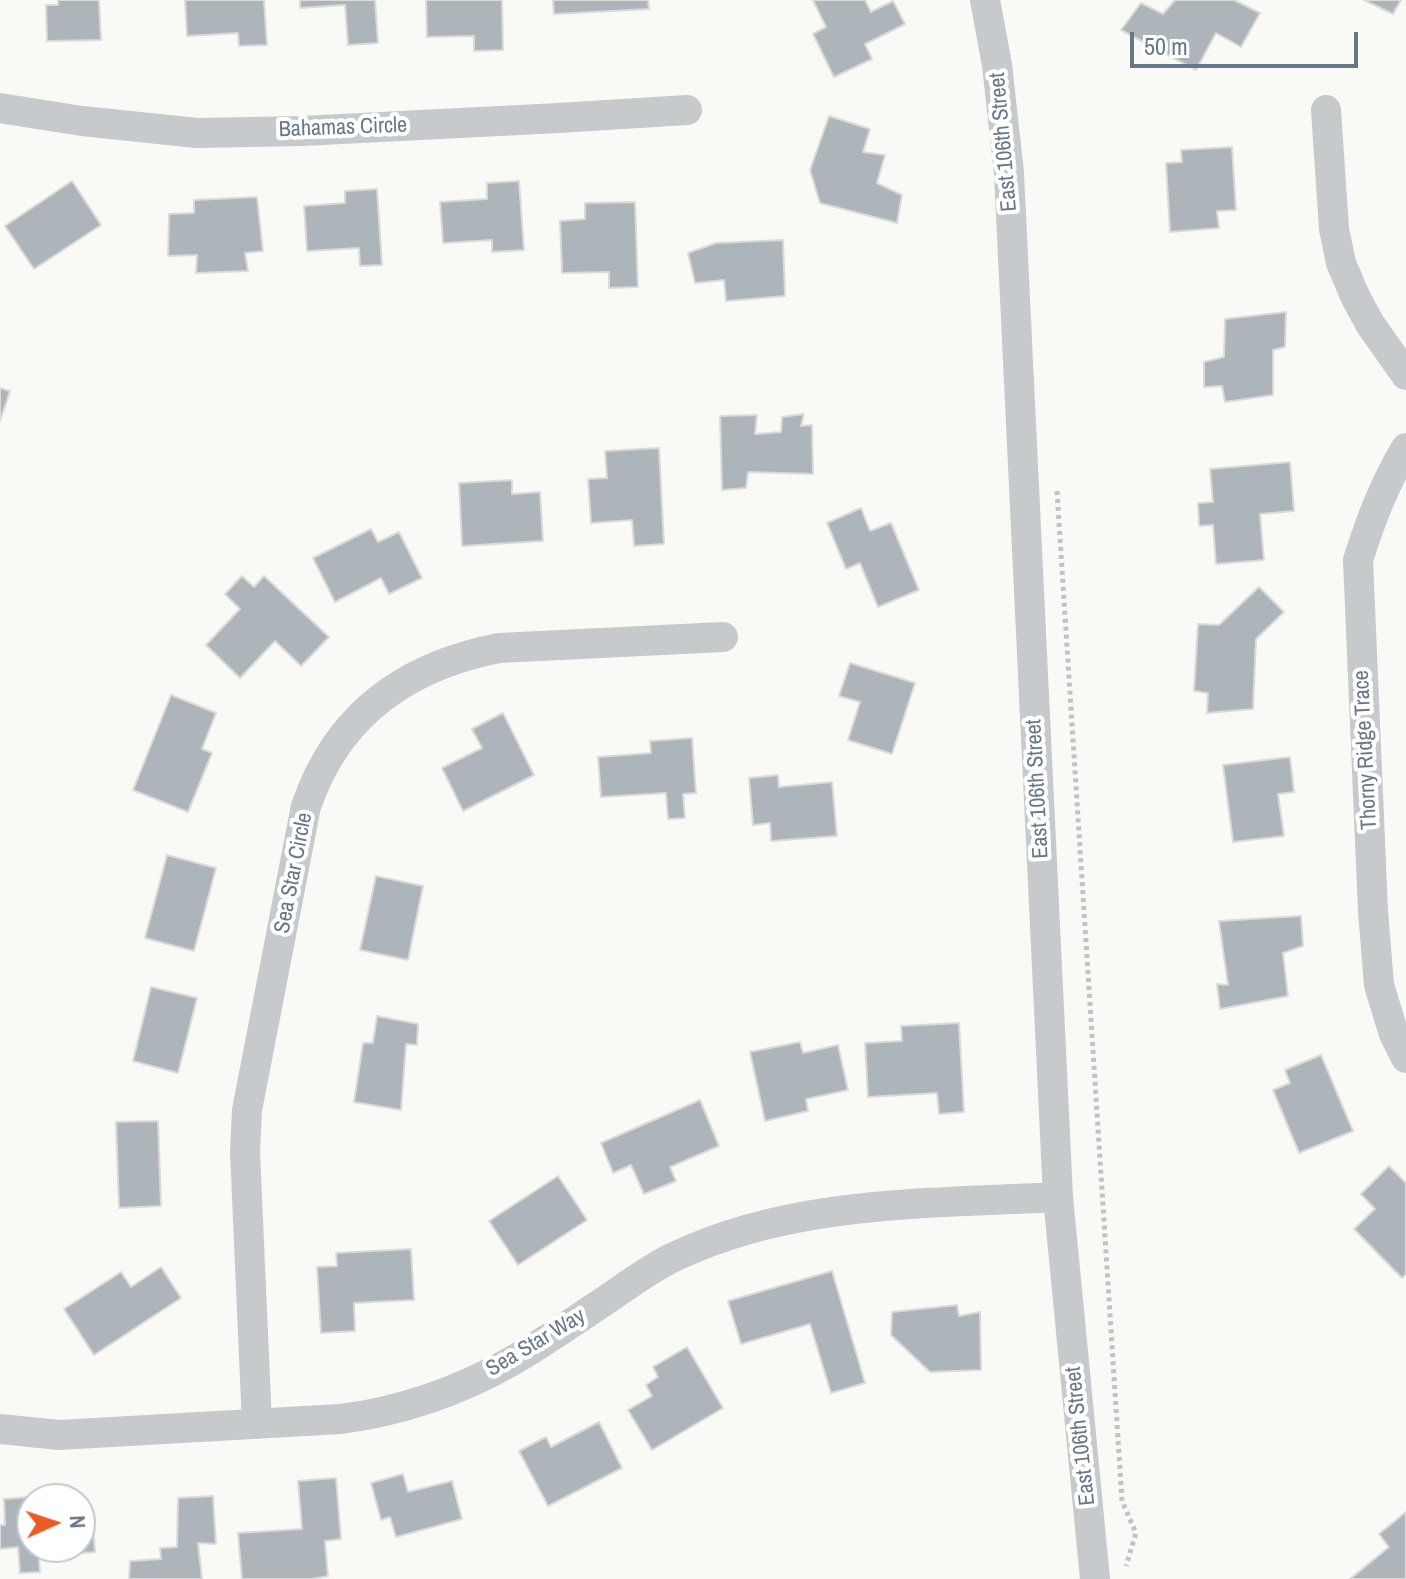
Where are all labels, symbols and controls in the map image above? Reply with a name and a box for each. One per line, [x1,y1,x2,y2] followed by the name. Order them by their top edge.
[1134,16,1362,66] scale bar
[1144,30,1188,62] text: 50 m
[985,71,1023,213] street label: East 106th Street
[278,113,408,143] street label: Bahamas Circle
[1349,670,1383,830] street label: Thorny Ridge Trace
[1021,719,1055,859] street label: East 106th Street
[269,810,319,936] street label: Sea Star Circle
[482,1303,590,1383] street label: Sea Star Way
[1061,1365,1101,1507] street label: East 106th Street
[16,1483,96,1563] north arrow
[63,1515,93,1529] text: N

